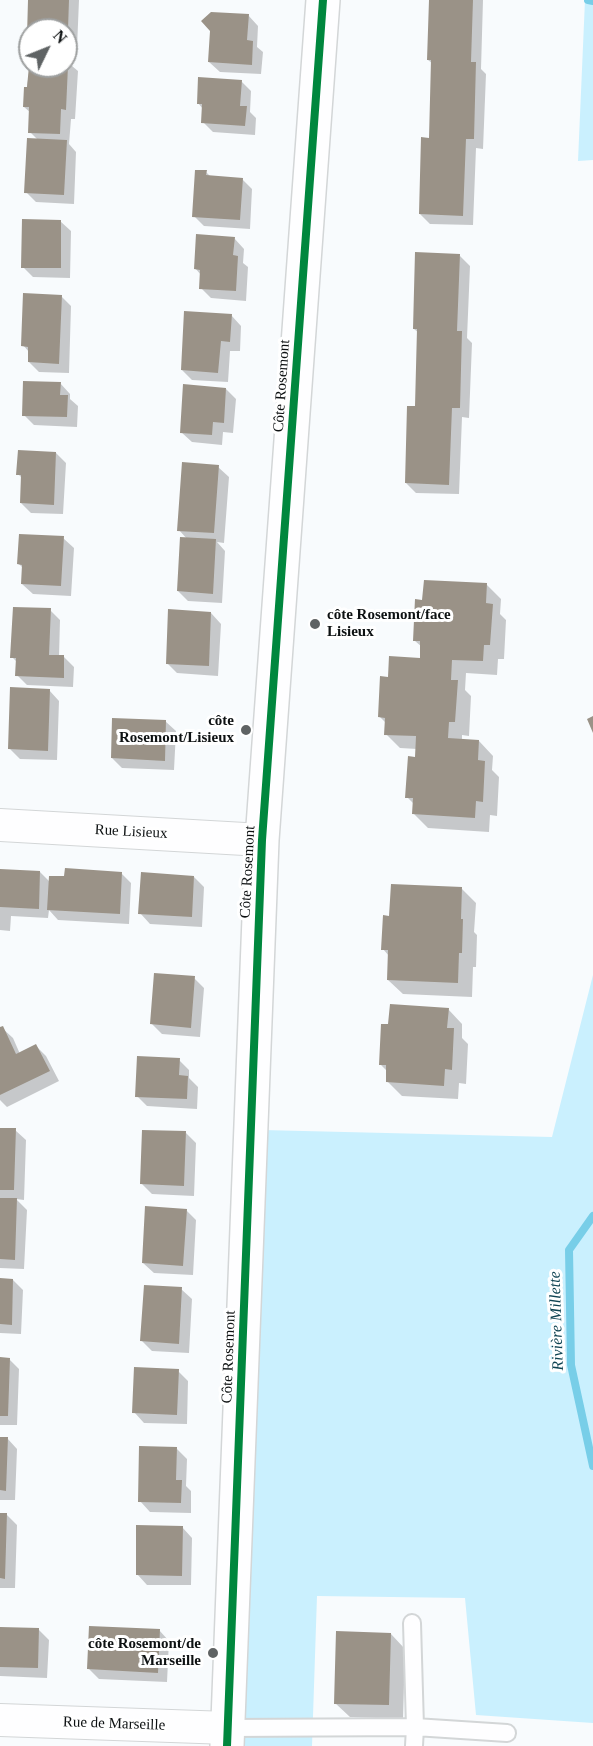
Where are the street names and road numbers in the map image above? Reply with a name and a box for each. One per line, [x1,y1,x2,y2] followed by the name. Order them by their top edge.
[270,339,294,433] street label: Côte Rosemont
[94,821,168,843] street label: Rue Lisieux
[237,825,259,919] street label: Côte Rosemont
[218,1310,240,1404] street label: Côte Rosemont
[62,1713,166,1735] street label: Rue de Marseille

